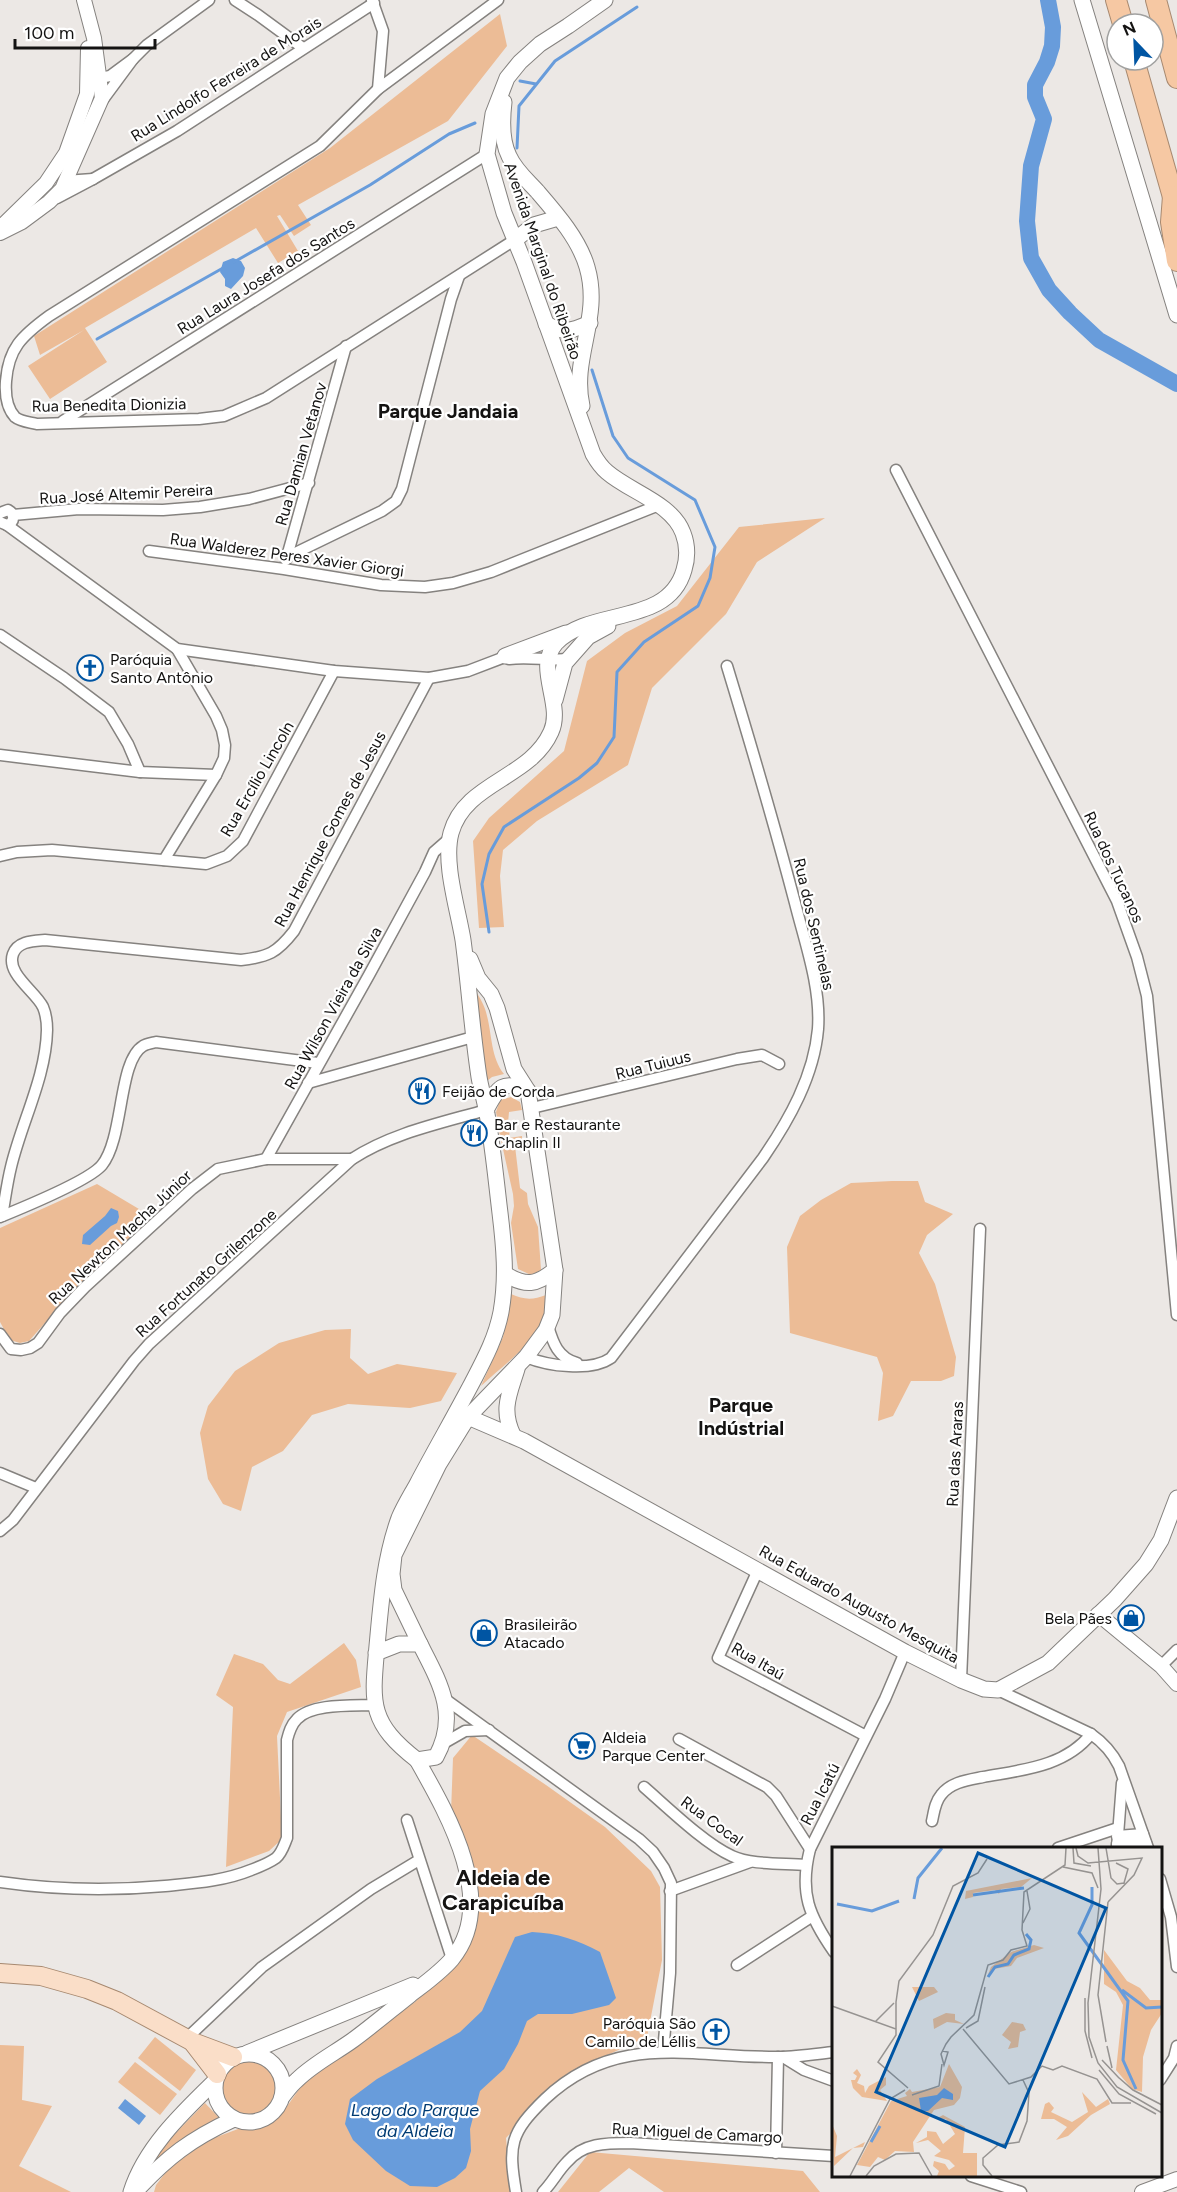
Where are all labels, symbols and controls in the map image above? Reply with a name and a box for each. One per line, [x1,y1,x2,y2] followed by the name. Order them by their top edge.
[15,12,154,50] scale bar
[127,12,325,146] street label: Rua Lindolfo Ferreira de Morais
[1105,12,1165,72] north arrow
[1120,17,1139,40] text: N
[24,22,74,44] text: 100 m
[500,160,586,362] street label: Avenida Marginal do Ribeirão
[174,214,358,338] street label: Rua Laura Josefa dos Santos
[271,379,331,528] street label: Rua Damian Vetanov
[31,394,187,416] street label: Rua Benedita Dionizia
[378,399,518,423] district label: Parque Jandaia
[39,480,213,508] street label: Rua José Altemir Pereira
[169,529,405,581] street label: Rua Walderez Peres Xavier Giorgi
[110,650,213,687] place label: Paróquia Santo Antônio
[75,653,105,683] church icon: Paróquia Santo Antônio
[216,718,298,840] street label: Rua Ercílio Lincoln
[270,728,390,930] street label: Rua Henrique Gomes de Jesus
[1080,808,1148,926] street label: Rua dos Tucanos
[790,856,838,992] street label: Rua dos Sentinelas
[280,923,386,1093] street label: Rua Wilson Vieira da Silva
[613,1046,693,1084] street label: Rua Tuiuus
[407,1076,437,1106] restaurant icon: Feijão de Corda
[442,1082,555,1101] place label: Feijão de Corda
[494,1115,621,1152] place label: Bar e Restaurante Chaplin II
[459,1118,489,1148] restaurant icon: Bar e Restaurante Chaplin II
[45,1165,196,1308] street label: Rua Newton Macha Júnior
[132,1205,281,1341] street label: Rua Fortunato Grilenzone
[698,1393,784,1440] district label: Parque Indústrial
[943,1401,967,1507] street label: Rua das Araras
[756,1541,962,1667] street label: Rua Eduardo Augusto Mesquita
[1116,1603,1146,1633] shop icon: Bela Pães
[1044,1609,1112,1628] place label: Bela Pães
[504,1615,577,1652] place label: Brasileirão Atacado
[469,1618,499,1648] shop icon: Brasileirão Atacado
[728,1638,788,1684] street label: Rua Itaú
[602,1728,705,1765] place label: Aldeia Parque Center
[567,1731,597,1761] supermarket icon: Aldeia Parque Center
[796,1760,844,1828] street label: Rua Icatú
[677,1792,747,1850] street label: Rua Cocal
[832,1847,1162,2177] inset map
[442,1864,564,1916] district label: Aldeia de Carapicuíba
[585,2014,696,2051] place label: Paróquia São Camilo de Léllis
[701,2017,731,2047] church icon: Paróquia São Camilo de Léllis
[351,2099,479,2142] water label: Lago do Parque da Aldeia
[611,2119,783,2147] street label: Rua Miguel de Camargo

